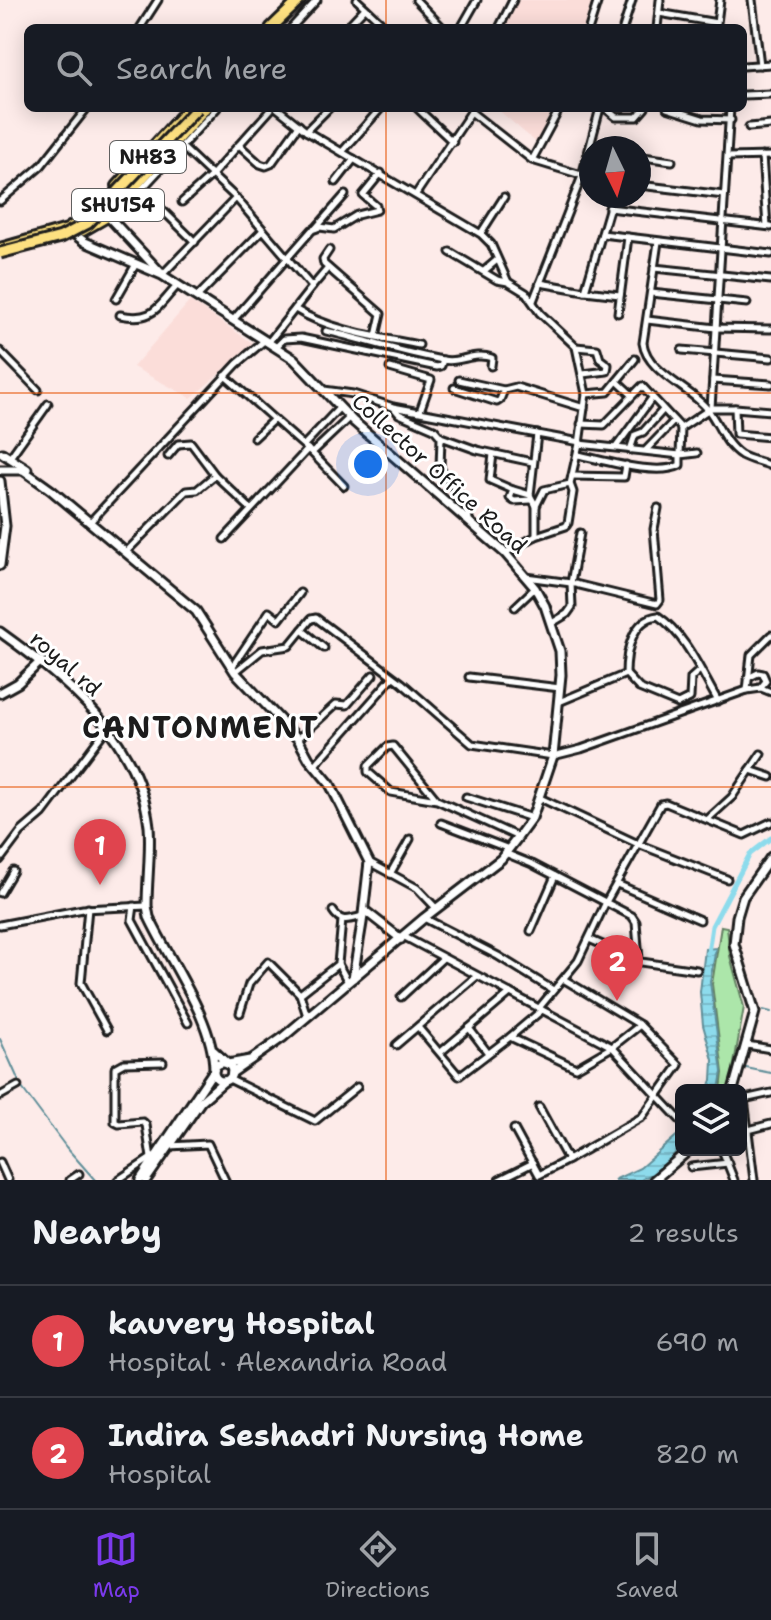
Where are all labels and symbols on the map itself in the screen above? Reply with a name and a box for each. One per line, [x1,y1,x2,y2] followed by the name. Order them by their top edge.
[579,136,651,208] north arrow
[110,141,186,173] road number: NH83
[72,189,164,221] road number: SHU154
[346,387,534,560] street label: Collector Office Road
[348,444,388,484] your location
[24,624,108,703] street label: royal rd
[82,707,320,748] district label: CANTONMENT
[74,819,126,885] pin: 1
[591,935,643,1001] pin: 2

